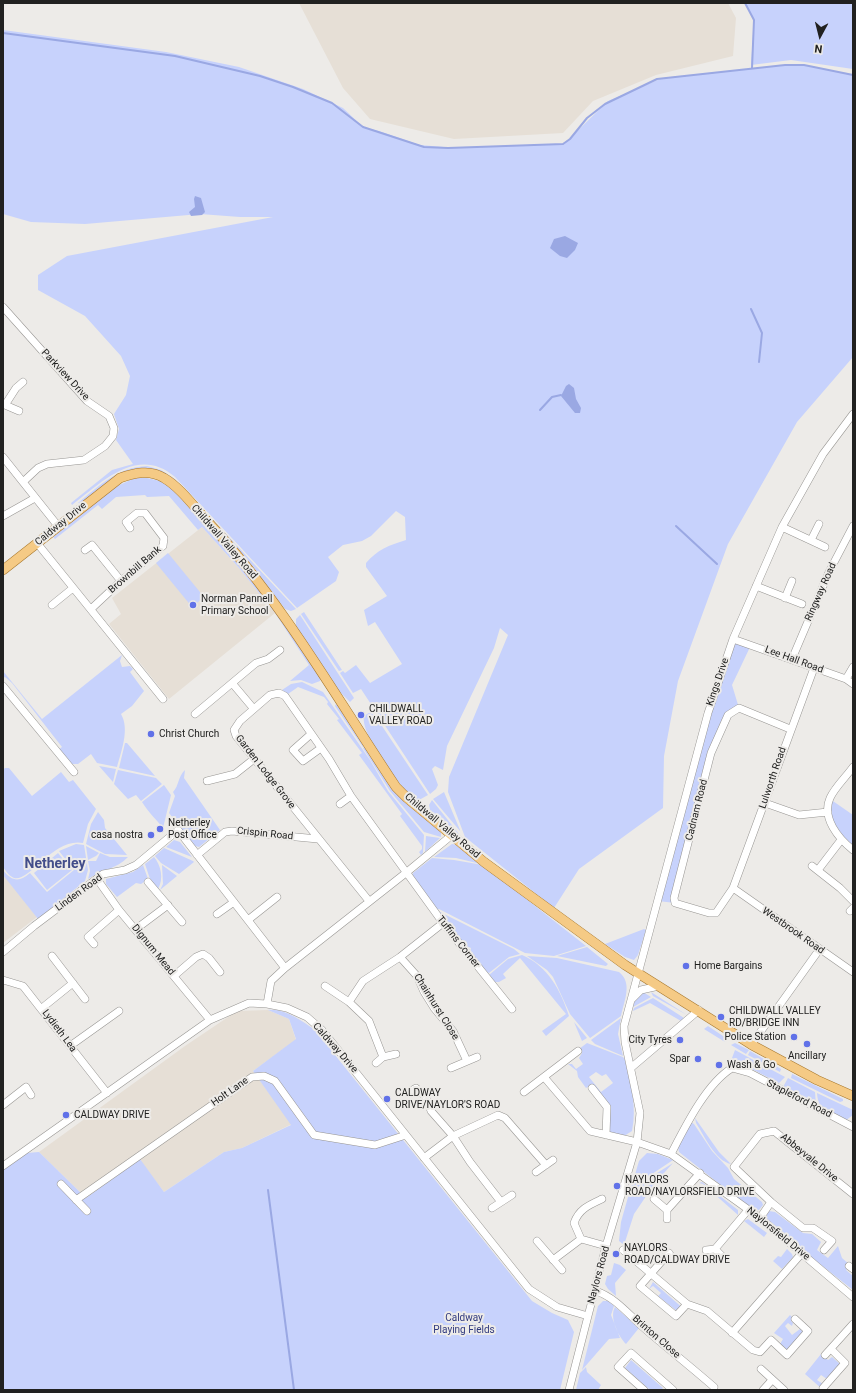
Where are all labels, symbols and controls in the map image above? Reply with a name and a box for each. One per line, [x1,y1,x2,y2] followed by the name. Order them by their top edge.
[800,16,840,56] north arrow
[814,41,823,55] text: N
[38,347,92,403] street label: Parkview Drive
[33,500,89,548] street label: Caldway Drive
[188,502,260,582] street label: Childwall Valley Road
[106,544,164,596] street label: Brownbill Bank
[803,561,839,623] street label: Ringway Road
[201,593,272,616] place label: Norman Pannell Primary School
[188,600,198,610] marker: Norman Pannell Primary School
[763,644,825,676] street label: Lee Hall Road
[704,656,732,708] street label: Kings Drive
[369,703,432,726] place label: CHILDWALL VALLEY ROAD
[356,710,366,720] marker: CHILDWALL VALLEY ROAD
[159,728,219,740] place label: Christ Church
[146,729,156,739] marker: Christ Church
[232,733,298,811] street label: Garden Lodge Grove
[757,746,789,810] street label: Lulworth Road
[684,778,710,842] street label: Cadnam Road
[402,791,482,861] street label: Childwall Valley Road
[168,817,217,840] place label: Netherley Post Office
[155,824,165,834] marker: Netherley Post Office
[236,825,294,843] street label: Crispin Road
[91,829,143,841] place label: casa nostra
[146,830,156,840] marker: casa nostra
[25,856,85,872] district label: Netherley
[53,872,105,914] street label: Linden Road
[760,905,826,957] street label: Westbrook Road
[434,914,482,970] street label: Tuffins Corner
[129,922,177,978] street label: Dignum Mead
[694,960,763,972] place label: Home Bargains
[681,961,691,971] marker: Home Bargains
[411,972,461,1042] street label: Chainhurst Close
[729,1005,821,1028] place label: CHILDWALL VALLEY RD/BRIDGE INN
[39,1007,79,1055] street label: Lydieth Lea
[716,1012,726,1022] marker: CHILDWALL VALLEY RD/BRIDGE INN
[310,1020,360,1076] street label: Caldway Drive
[725,1031,786,1043] place label: Police Station
[789,1032,799,1042] marker: Police Station
[628,1034,672,1046] place label: City Tyres
[675,1035,685,1045] marker: City Tyres
[802,1039,812,1049] marker: Ancillary
[788,1050,826,1062] place label: Ancillary
[670,1053,690,1065] place label: Spar
[693,1054,703,1064] marker: Spar
[727,1059,776,1071] place label: Wash & Go
[714,1060,724,1070] marker: Wash & Go
[209,1075,251,1109] street label: Holt Lane
[764,1077,834,1121] street label: Stapleford Road
[395,1087,500,1110] place label: CALDWAY DRIVE/NAYLOR'S ROAD
[382,1094,392,1104] marker: CALDWAY DRIVE/NAYLOR'S ROAD
[74,1109,150,1121] place label: CALDWAY DRIVE
[61,1110,71,1120] marker: CALDWAY DRIVE
[778,1131,840,1185] street label: Abbeyvale Drive
[625,1174,754,1198] place label: NAYLORS ROAD/NAYLORSFIELD DRIVE
[612,1181,622,1191] marker: NAYLORS ROAD/NAYLORSFIELD DRIVE
[744,1205,812,1263] street label: Naylorsfield Drive
[624,1242,730,1266] place label: NAYLORS ROAD/CALDWAY DRIVE
[586,1245,612,1305] street label: Naylors Road
[611,1249,621,1259] marker: NAYLORS ROAD/CALDWAY DRIVE
[433,1312,495,1336] park label: Caldway Playing Fields
[630,1313,682,1361] street label: Brinton Close

